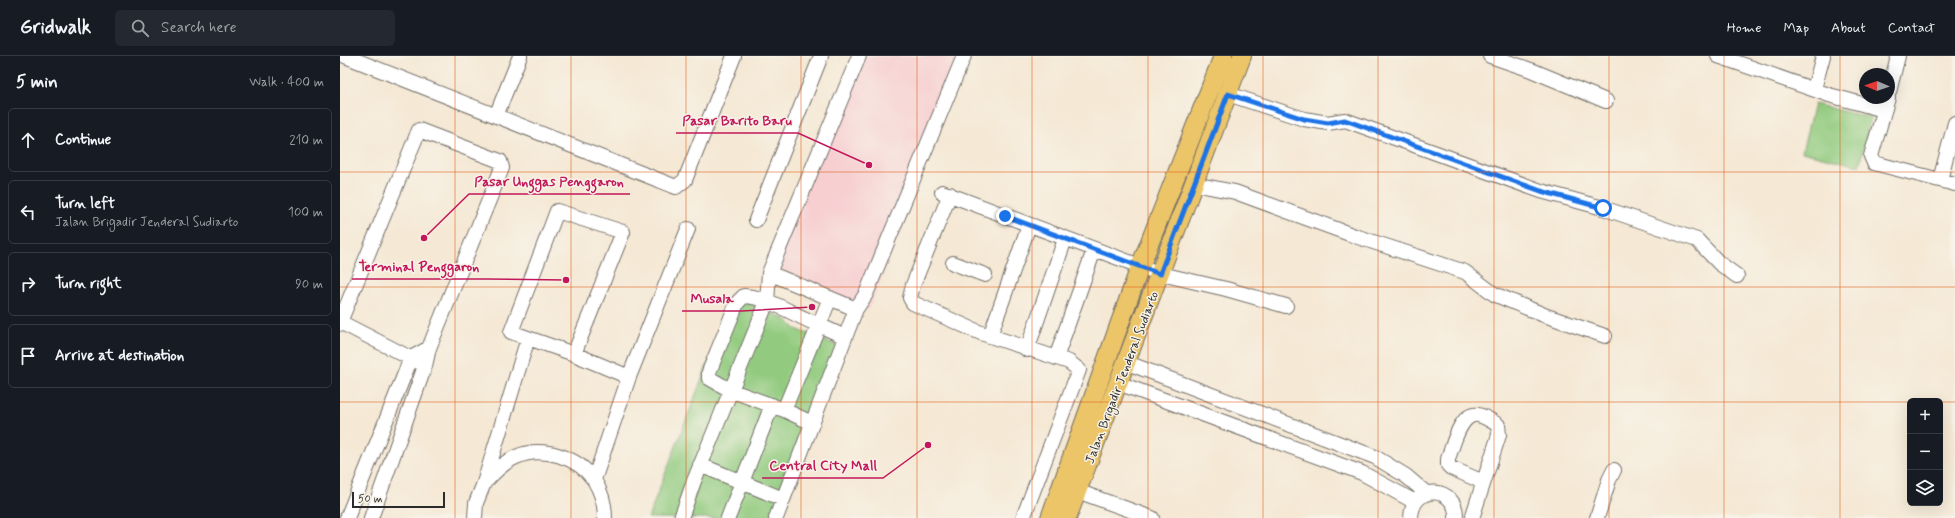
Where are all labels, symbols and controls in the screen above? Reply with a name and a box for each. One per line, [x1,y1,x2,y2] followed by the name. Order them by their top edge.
[115,10,395,46] search box
[20,15,91,40] text: Gridwalk
[129,17,151,39] icon: search
[161,18,237,38] text: Search here
[1727,19,1761,37] text: Home
[1783,19,1809,37] text: Map
[1831,19,1866,37] text: About
[1888,19,1935,37] text: Contact
[1859,68,1895,104] north arrow
[16,71,58,93] text: 5 min
[249,74,324,91] text: Walk · 400 m
[676,107,798,133] callout: Pasar Barito Baru
[682,112,792,130] text: Pasar Barito Baru
[17,129,39,151] icon: ahead
[55,130,111,150] text: Continue
[289,132,323,149] text: 210 m
[469,168,630,194] callout: Pasar Unggas Penggaron
[474,173,624,194] text: Pasar Unggas Penggaron
[55,194,115,214] text: Turn left
[1594,199,1612,217] route start
[17,201,39,223] icon: left
[288,204,323,221] text: 100 m
[996,207,1014,225] route end
[55,214,238,231] text: Jalan Brigadir Jenderal Sudiarto
[352,253,487,279] callout: Terminal Penggaron
[359,258,479,279] text: Terminal Penggaron
[17,273,39,295] icon: right
[55,274,122,294] text: Turn right
[295,276,323,293] text: 90 m
[682,285,742,311] callout: Musala
[1082,288,1164,467] street label: Jalan Brigadir Jenderal Sudiarto
[690,290,734,308] text: Musala
[17,345,39,367] icon: arrive
[55,346,184,366] text: Arrive at destination
[1907,398,1943,506] map controls
[1907,398,1943,434] button: +
[1907,434,1943,470] button: −
[762,452,883,478] callout: Central City Mall
[769,457,877,475] text: Central City Mall
[1907,470,1943,506] button: layers
[352,490,445,509] scale bar
[358,492,383,506] text: 50 m

